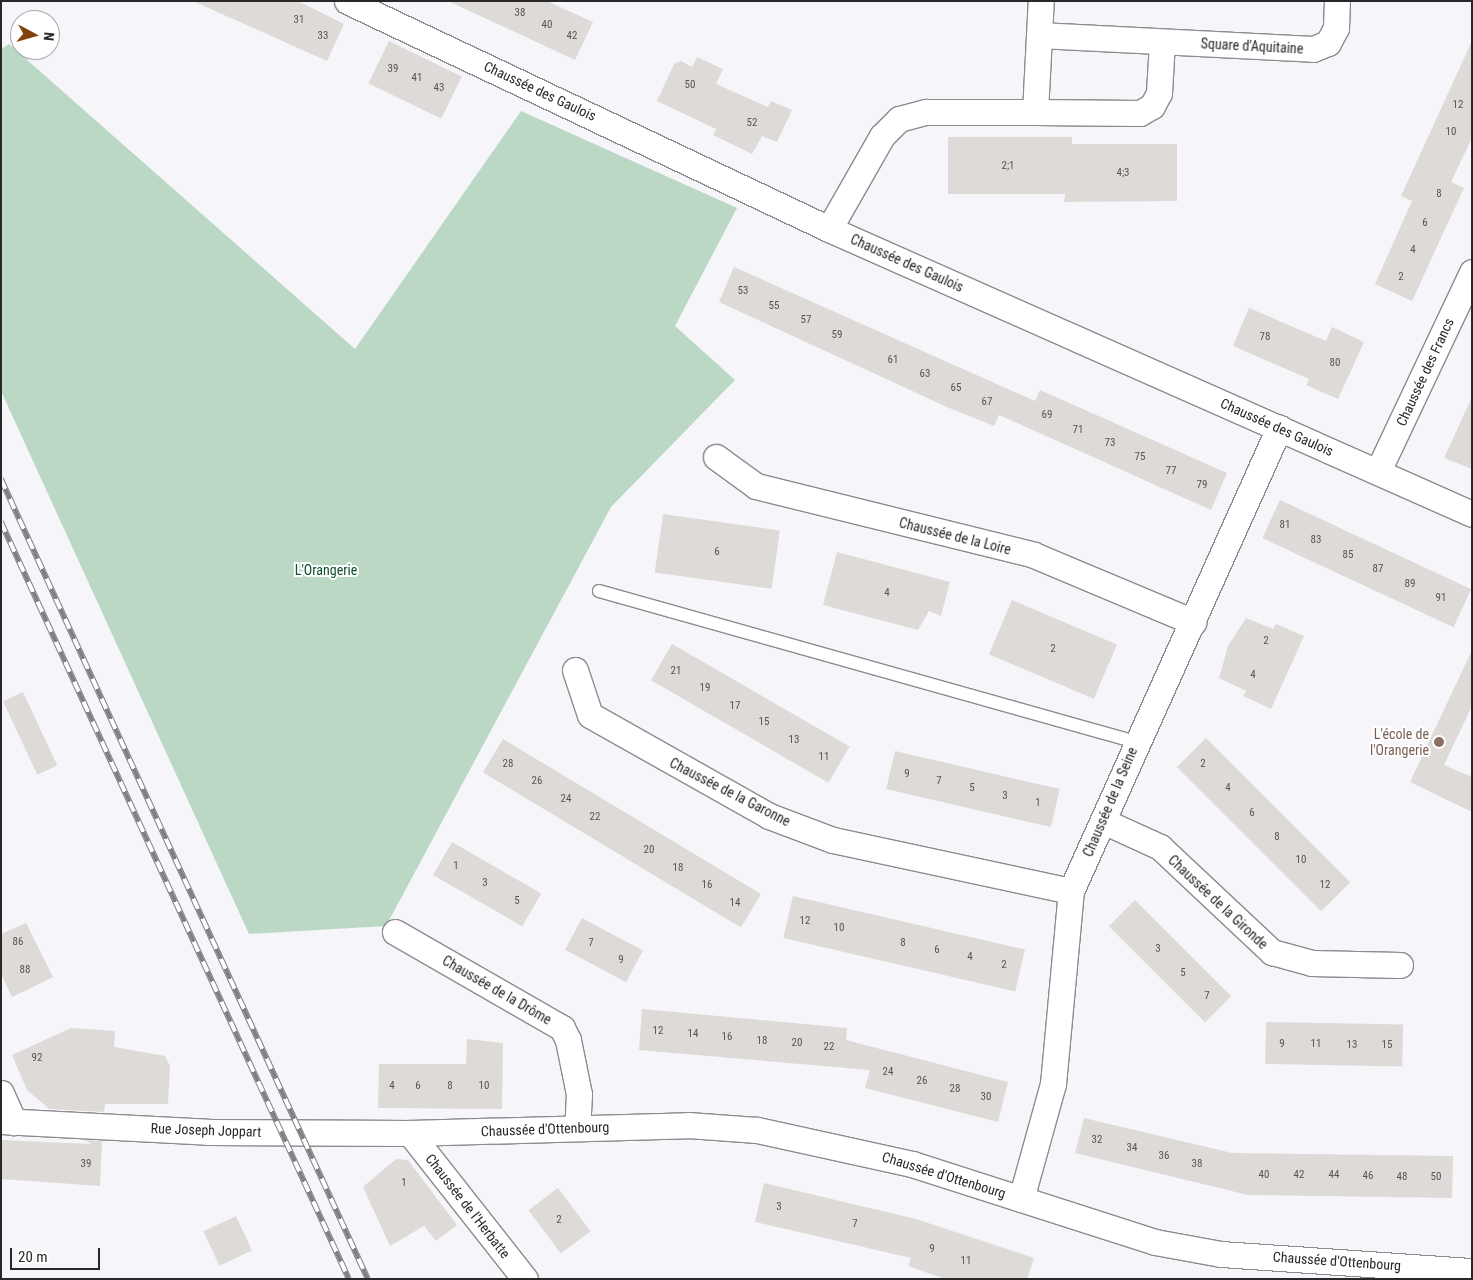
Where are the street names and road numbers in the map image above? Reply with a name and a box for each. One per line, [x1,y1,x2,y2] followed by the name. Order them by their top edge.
[1200,35,1304,57] street label: Square d'Aquitaine
[481,58,599,124] street label: Chaussée des Gaulois
[848,231,966,295] street label: Chaussée des Gaulois
[1393,315,1457,429] street label: Chaussée des Francs
[1218,395,1336,459] street label: Chaussée des Gaulois
[897,514,1013,558] street label: Chaussée de la Loire
[1079,745,1141,859] street label: Chaussée de la Seine
[667,754,793,830] street label: Chaussée de la Garonne
[1165,852,1271,952] street label: Chaussée de la Gironde
[439,952,555,1028] street label: Chaussée de la Drôme
[481,1118,609,1140] street label: Chaussée d'Ottenbourg
[150,1120,262,1140] street label: Rue Joseph Joppart
[880,1148,1008,1202] street label: Chaussée d'Ottenbourg
[422,1151,514,1261] street label: Chaussée de l'Herbatte
[1272,1248,1402,1274] street label: Chaussée d'Ottenbourg

